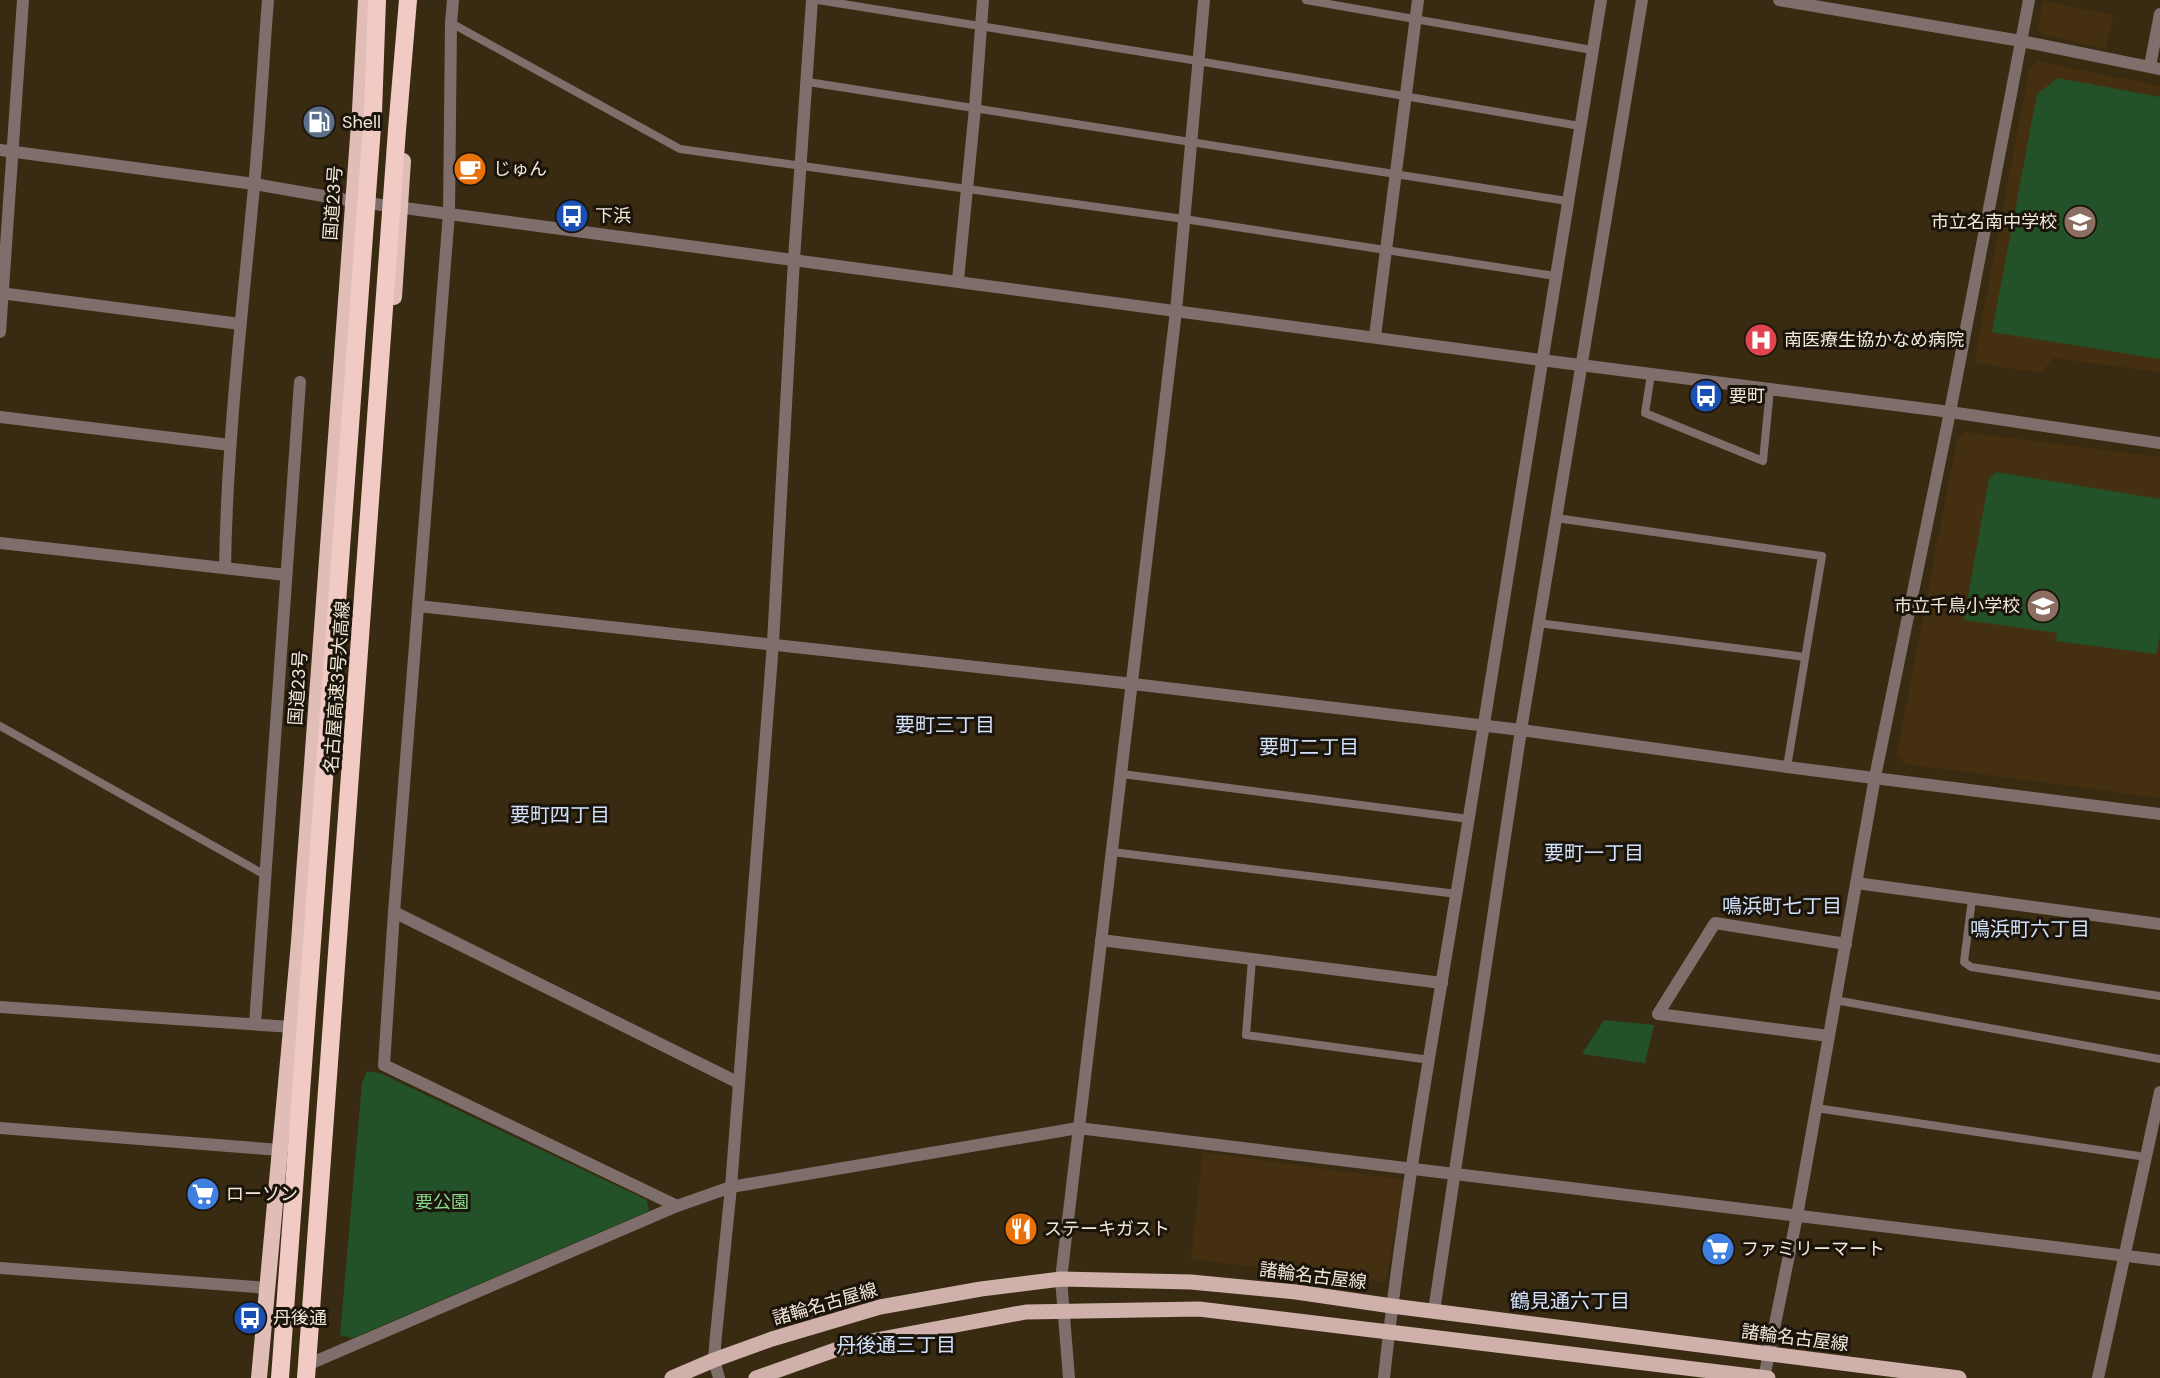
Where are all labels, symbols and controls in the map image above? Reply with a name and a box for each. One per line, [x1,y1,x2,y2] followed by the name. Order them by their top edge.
[301,104,337,140] fuel station icon: Shell
[342,110,381,134] place label: Shell
[452,151,488,187] cafe icon: じゅん
[493,157,547,181] place label: じゅん
[318,165,348,241] street label: 国道23号
[554,198,590,234] bus stop icon: 下浜
[595,204,631,228] place label: 下浜
[2062,204,2098,240] school or university icon: 市立名南中学校
[1931,210,2057,234] place label: 市立名南中学校
[1743,322,1779,358] hospital icon: 南医療生協かなめ病院
[1784,328,1964,352] place label: 南医療生協かなめ病院
[1688,378,1724,414] bus stop icon: 要町
[1729,384,1765,408] place label: 要町
[2025,588,2061,624] school or university icon: 市立千鳥小学校
[1894,594,2020,618] place label: 市立千鳥小学校
[319,600,355,774] street label: 名古屋高速3号大高線
[283,650,313,726] street label: 国道23号
[895,712,995,738] district label: 要町三丁目
[1259,734,1359,760] district label: 要町二丁目
[510,802,610,828] district label: 要町四丁目
[1544,840,1644,866] district label: 要町一丁目
[1722,893,1842,919] district label: 鳴浜町七丁目
[1970,916,2090,942] district label: 鳴浜町六丁目
[185,1176,221,1212] supermarket icon: ローソン
[226,1182,298,1206] place label: ローソン
[415,1190,469,1214] park label: 要公園
[1003,1211,1039,1247] restaurant icon: ステーキガスト
[1044,1217,1170,1241] place label: ステーキガスト
[1700,1231,1736,1267] supermarket icon: ファミリーマート
[1741,1237,1885,1261] place label: ファミリーマート
[1258,1258,1368,1294] street label: 諸輪名古屋線
[770,1278,880,1330] street label: 諸輪名古屋線
[1510,1288,1630,1314] district label: 鶴見通六丁目
[232,1300,268,1336] bus stop icon: 丹後通
[273,1306,327,1330] place label: 丹後通
[1740,1320,1850,1356] street label: 諸輪名古屋線
[836,1332,956,1358] district label: 丹後通三丁目

